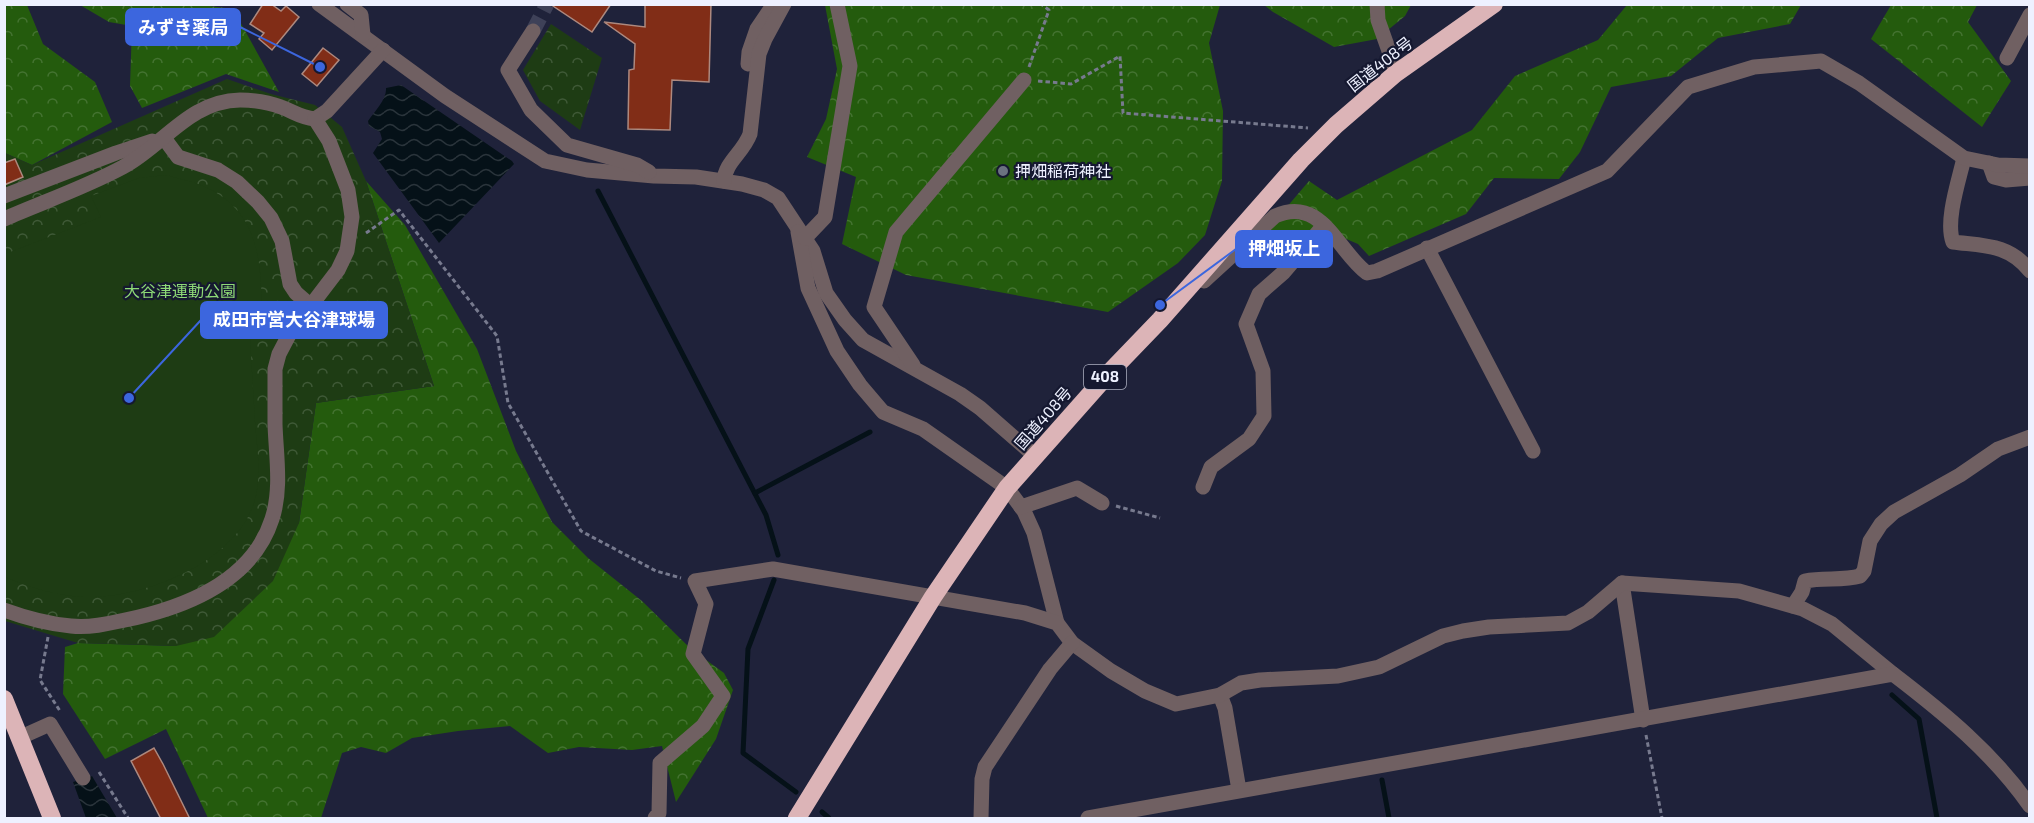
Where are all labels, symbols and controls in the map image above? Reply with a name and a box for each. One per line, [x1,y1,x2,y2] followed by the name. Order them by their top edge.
[126,9,240,45] callout: みずき薬局
[138,16,228,38] text: みずき薬局
[1343,32,1416,95] street label: 国道408号
[1015,161,1111,180] place label: 押畑稲荷神社
[996,164,1010,178] marker: 押畑稲荷神社
[1236,231,1332,267] callout: 押畑坂上
[1248,237,1320,259] text: 押畑坂上
[124,281,236,300] park label: 大谷津運動公園
[201,302,387,338] callout: 成田市営大谷津球場
[213,308,375,330] text: 成田市営大谷津球場
[1084,365,1126,389] road number: 408
[1010,382,1075,453] street label: 国道408号

